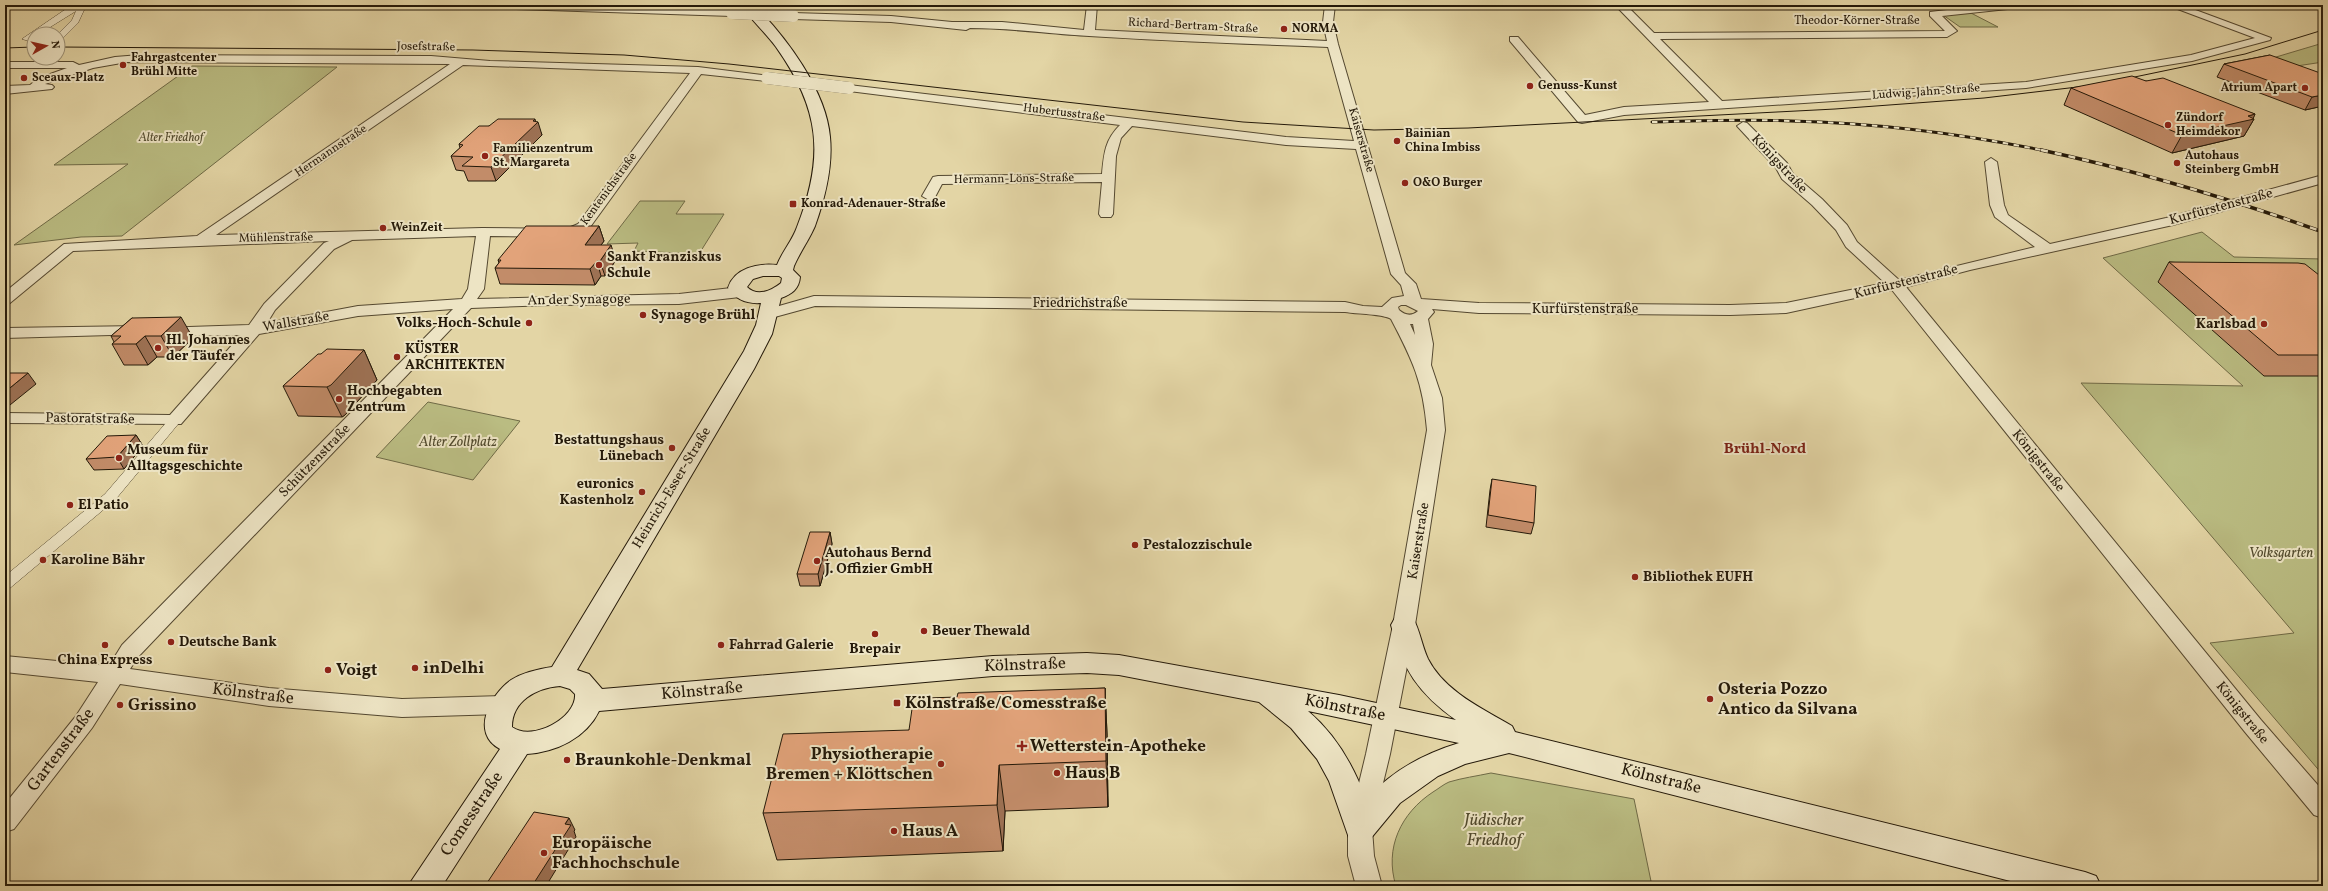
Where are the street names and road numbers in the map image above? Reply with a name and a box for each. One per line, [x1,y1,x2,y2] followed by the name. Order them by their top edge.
[1794,13,1920,29] street label: Theodor-Körner-Straße
[1128,15,1259,37] street label: Richard-Bertram-Straße
[397,38,456,56] street label: Josefstraße
[1871,80,1981,104] street label: Ludwig-Jahn-Straße
[1022,100,1106,126] street label: Hubertusstraße
[1344,106,1378,175] street label: Kaiserstraße
[292,121,371,181] street label: Hermannstraße
[1747,130,1812,198] street label: Königstraße
[577,149,641,229] street label: Kentenichstraße
[954,170,1075,188] street label: Hermann-Löns-Straße
[2167,184,2275,230] street label: Kurfürstenstraße
[239,229,314,247] street label: Mühlenstraße
[1852,260,1960,304] street label: Kurfürstenstraße
[527,290,631,310] street label: An der Synagoge
[1032,294,1128,313] street label: Friedrichstraße
[1532,300,1639,319] street label: Kurfürstenstraße
[261,307,331,337] street label: Wallstraße
[45,409,135,429] street label: Pastoratstraße
[275,420,355,502] street label: Schützenstraße
[628,423,716,552] street label: Heinrich-Esser-Straße
[2007,426,2069,496] street label: Königstraße
[1404,501,1435,581] street label: Kaiserstraße
[984,652,1066,678] street label: Kölnstraße
[660,676,744,706] street label: Kölnstraße
[211,678,295,710] street label: Kölnstraße
[2211,678,2273,748] street label: Königstraße
[1303,689,1387,727] street label: Kölnstraße
[22,704,100,796] street label: Gartenstraße
[1618,758,1704,800] street label: Kölnstraße
[435,767,509,861] street label: Comesstraße

